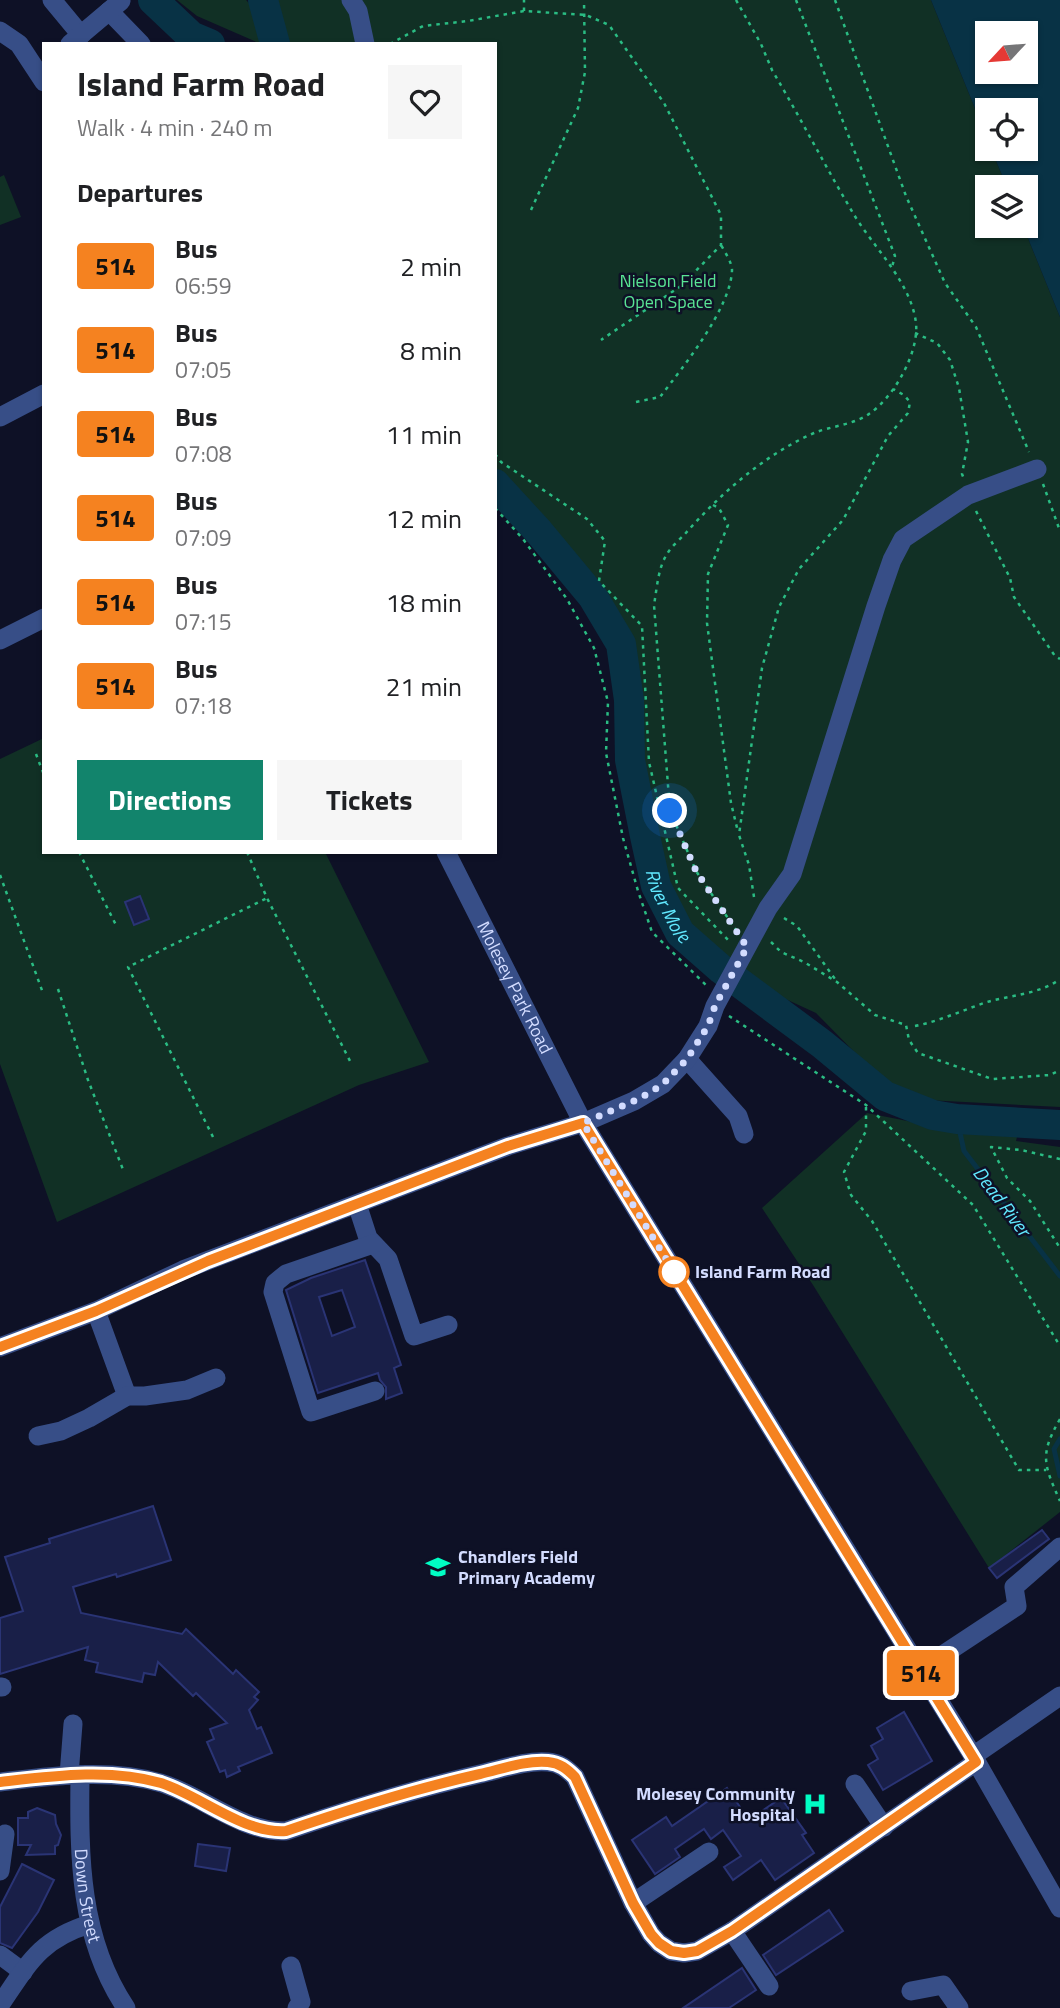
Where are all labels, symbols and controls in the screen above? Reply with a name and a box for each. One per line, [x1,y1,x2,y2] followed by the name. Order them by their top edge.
[975,21,1038,84] north arrow
[975,21,1038,238] map controls
[77,59,325,109] text: Island Farm Road
[388,65,462,139] button: heart
[975,98,1038,161] button: locate
[77,110,273,145] text: Walk · 4 min · 240 m
[77,173,203,212] text: Departures
[975,175,1038,238] button: layers
[175,229,217,268] text: Bus
[400,247,462,286] text: 2 min
[95,248,136,284] text: 514
[619,267,717,315] park label: Nielson Field Open Space
[175,268,232,303] text: 06:59
[175,313,217,352] text: Bus
[400,331,462,370] text: 8 min
[95,332,136,368] text: 514
[175,352,232,387] text: 07:05
[175,397,217,436] text: Bus
[386,415,462,454] text: 11 min
[95,416,136,452] text: 514
[175,436,232,471] text: 07:08
[175,481,217,520] text: Bus
[386,499,462,538] text: 12 min
[95,500,136,536] text: 514
[175,520,232,555] text: 07:09
[175,565,217,604] text: Bus
[386,583,462,622] text: 18 min
[95,584,136,620] text: 514
[175,604,232,639] text: 07:15
[175,649,217,688] text: Bus
[386,667,462,706] text: 21 min
[95,668,136,704] text: 514
[175,688,232,723] text: 07:18
[77,760,263,840] button: Directions
[277,760,462,840] button: Tickets
[652,793,687,828] your location
[639,866,698,950] water label: River Mole
[470,917,560,1058] street label: Molesey Park Road
[966,1160,1040,1243] water label: Dead River
[659,1257,689,1287] marker: Island Farm Road
[695,1258,830,1285] place label: Island Farm Road
[458,1543,595,1591] place label: Chandlers Field Primary Academy
[424,1553,452,1581] school or university icon: Chandlers Field Primary Academy
[881,1650,961,1696] line badge: 514
[901,1655,941,1691] text: 514
[636,1780,795,1828] place label: Molesey Community Hospital
[801,1790,829,1818] hospital icon: Molesey Community Hospital
[68,1848,109,1946] street label: Down Street

